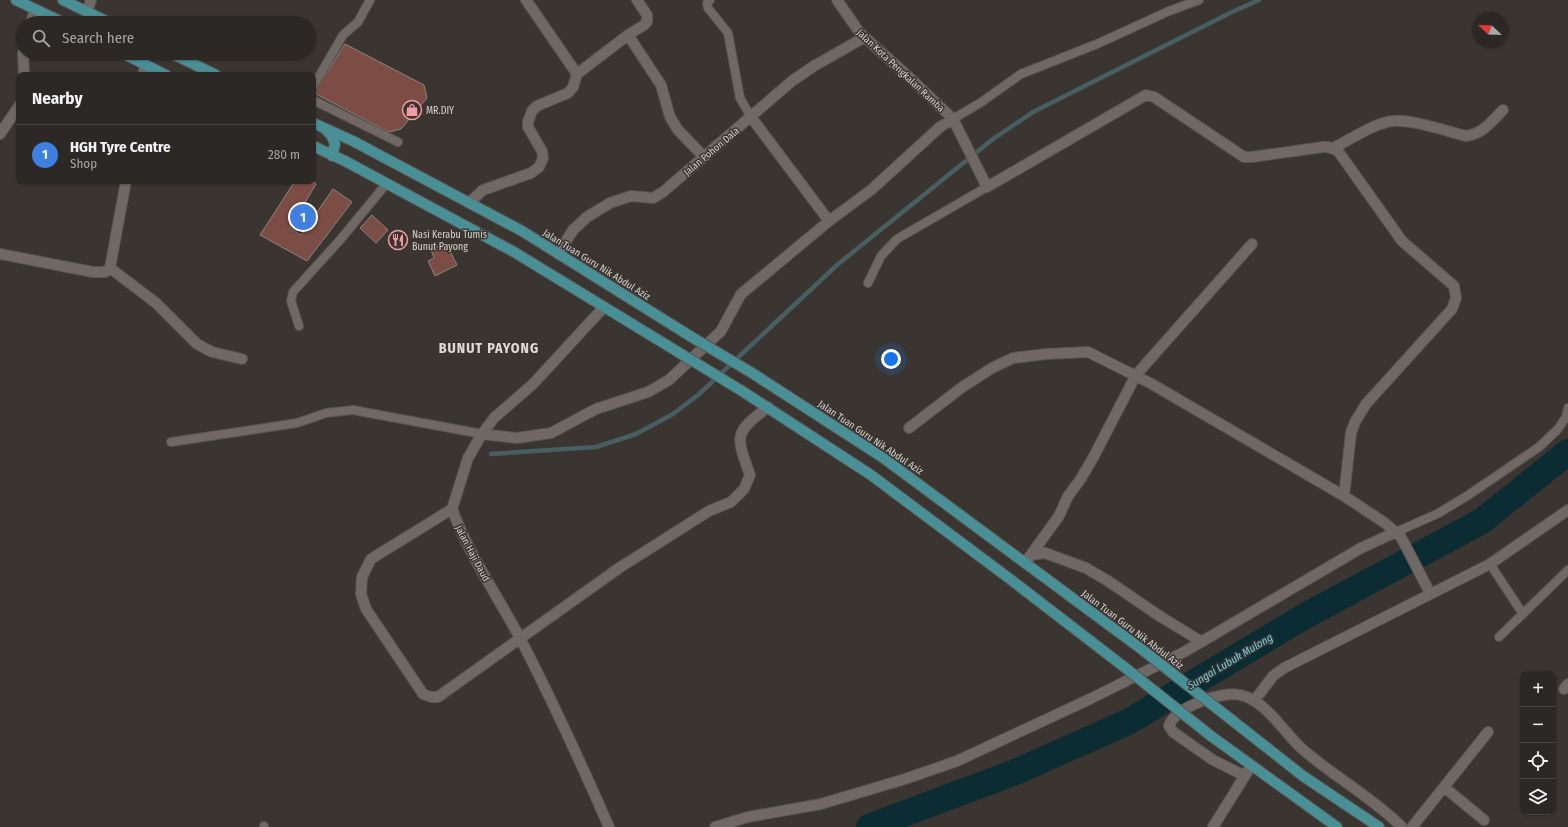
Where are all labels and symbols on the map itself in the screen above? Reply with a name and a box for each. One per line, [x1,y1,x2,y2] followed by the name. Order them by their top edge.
[1472,12,1508,48] north arrow
[854,27,947,115] street label: Jalan Kota Pengkalan Ramba
[401,99,423,121] shop icon: MR.DIY
[426,105,454,117] place label: MR.DIY
[681,125,742,179] street label: Jalan Pohon Dala
[290,202,316,232] pin: 1
[541,227,652,303] street label: Jalan Tuan Guru Nik Abdul Aziz
[387,229,409,251] restaurant icon: Nasi Kerabu Tumis Bunut Payong
[412,229,487,253] place label: Nasi Kerabu Tumis Bunut Payong
[439,340,539,357] district label: BUNUT PAYONG
[881,349,901,369] your location
[816,398,925,478] street label: Jalan Tuan Guru Nik Abdul Aziz
[452,523,492,584] street label: Jalan Haji Daud
[1079,588,1186,672] street label: Jalan Tuan Guru Nik Abdul Aziz
[1184,631,1275,692] water label: Sungai Lubuk Mulong

